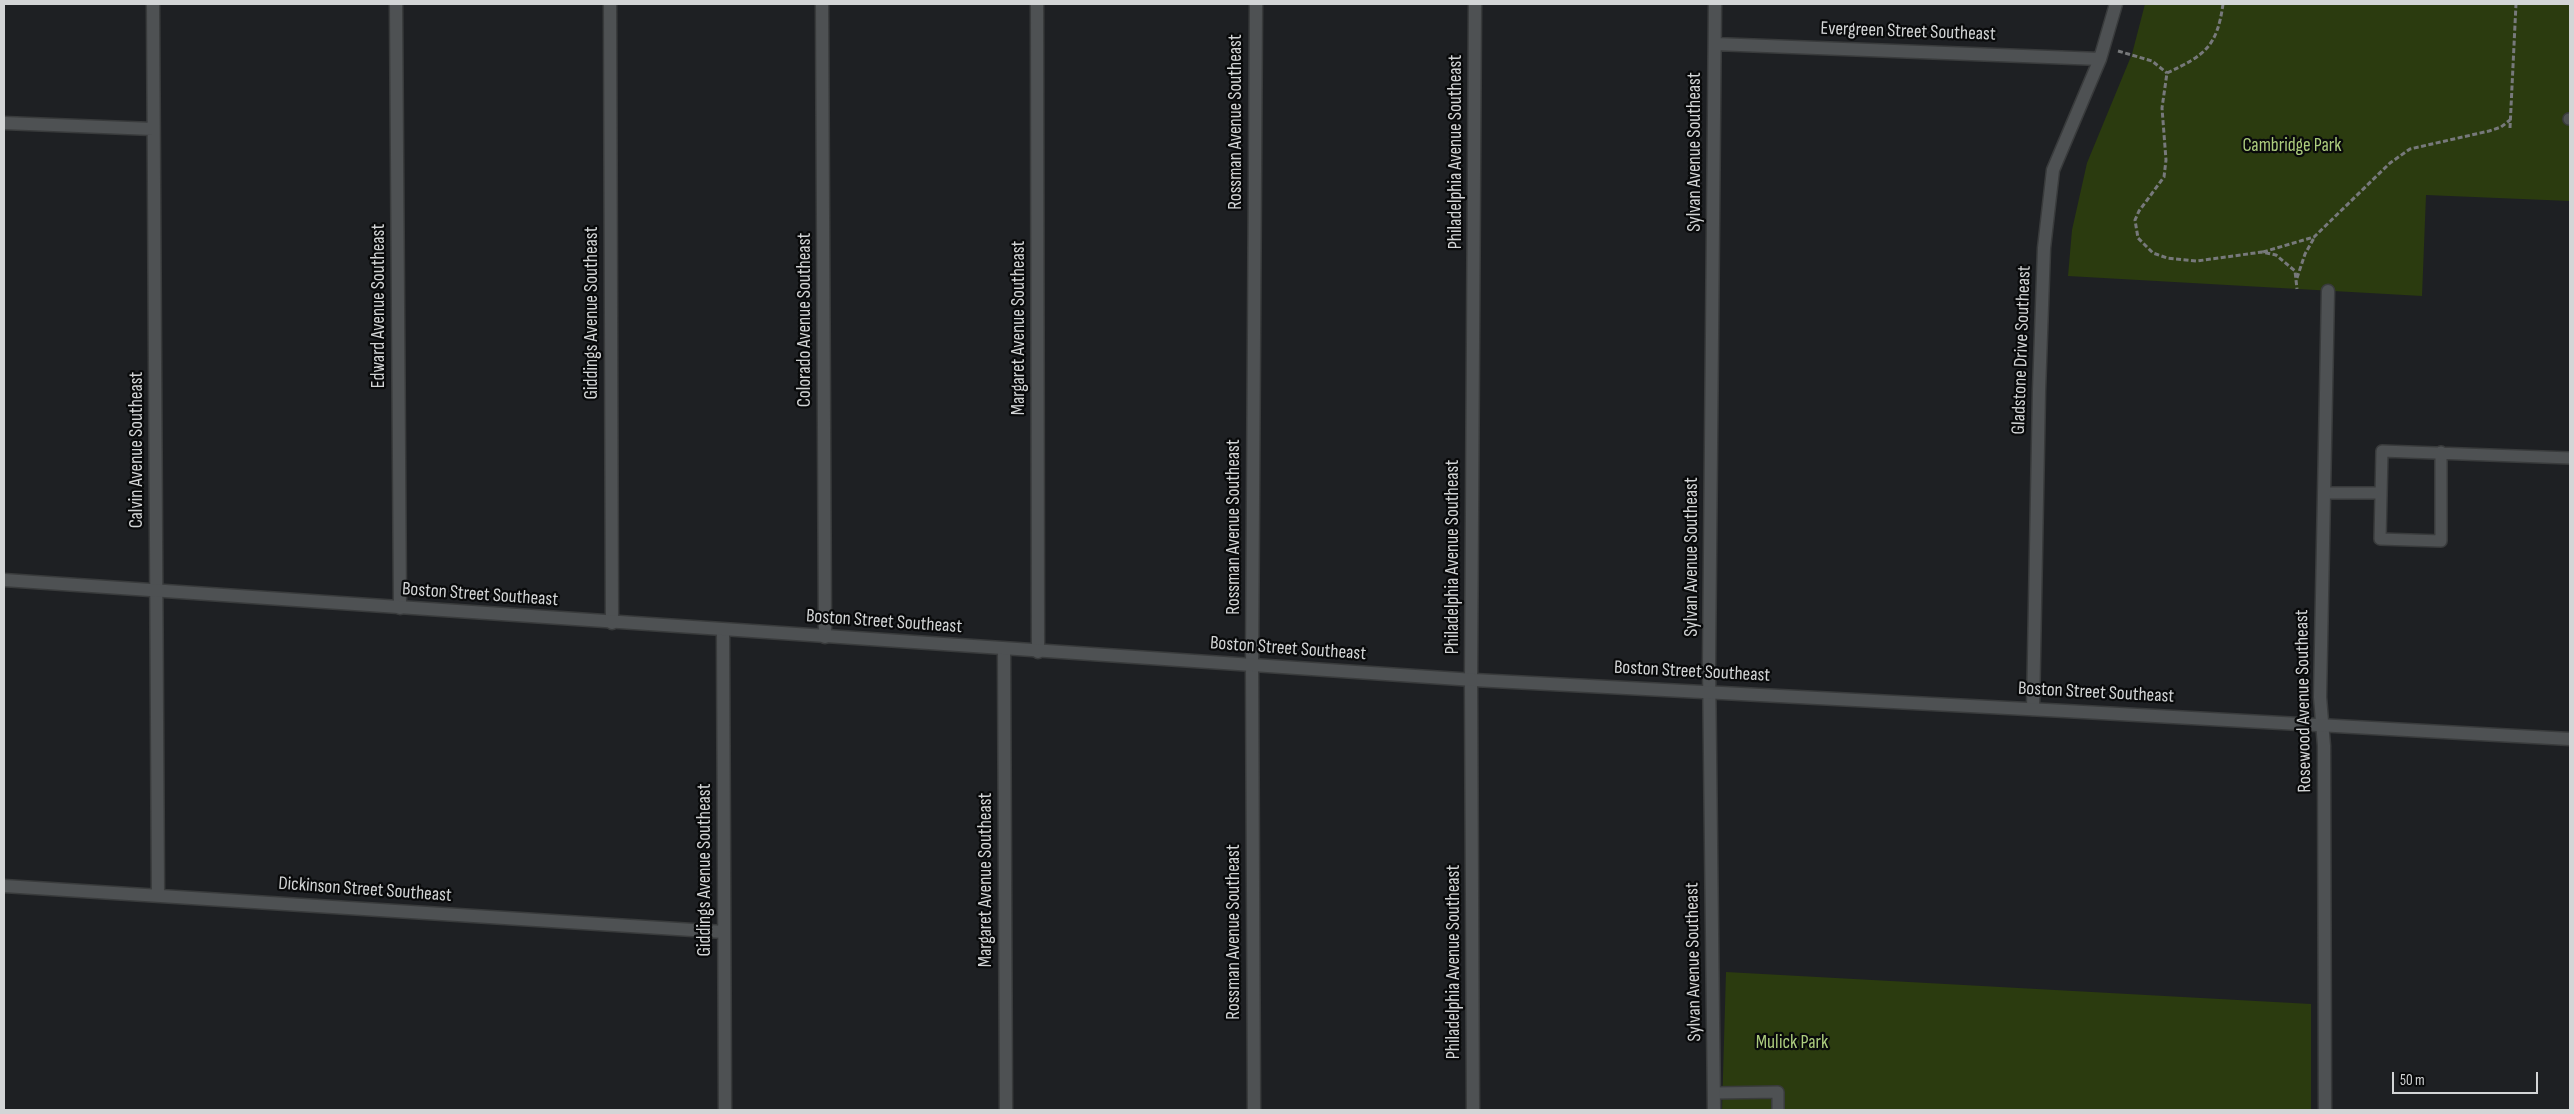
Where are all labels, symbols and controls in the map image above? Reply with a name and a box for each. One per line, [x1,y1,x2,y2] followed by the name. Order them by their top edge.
[1820,18,1996,46] street label: Evergreen Street Southeast
[1225,34,1247,210] street label: Rossman Avenue Southeast
[1445,55,1467,249] street label: Philadelphia Avenue Southeast
[1684,72,1706,232] street label: Sylvan Avenue Southeast
[2242,135,2342,157] park label: Cambridge Park
[368,224,390,388] street label: Edward Avenue Southeast
[581,227,603,399] street label: Giddings Avenue Southeast
[794,233,816,407] street label: Colorado Avenue Southeast
[1008,241,1030,415] street label: Margaret Avenue Southeast
[2008,265,2036,435] street label: Gladstone Drive Southeast
[126,372,148,528] street label: Calvin Avenue Southeast
[1223,439,1245,615] street label: Rossman Avenue Southeast
[1442,460,1464,654] street label: Philadelphia Avenue Southeast
[1681,477,1703,637] street label: Sylvan Avenue Southeast
[401,578,559,612] street label: Boston Street Southeast
[805,605,963,639] street label: Boston Street Southeast
[2291,609,2317,793] street label: Rosewood Avenue Southeast
[1209,632,1367,666] street label: Boston Street Southeast
[1613,657,1771,687] street label: Boston Street Southeast
[2017,678,2175,708] street label: Boston Street Southeast
[694,784,716,956] street label: Giddings Avenue Southeast
[975,793,997,967] street label: Margaret Avenue Southeast
[1223,844,1245,1020] street label: Rossman Avenue Southeast
[1443,865,1465,1059] street label: Philadelphia Avenue Southeast
[278,873,452,907] street label: Dickinson Street Southeast
[1681,882,1707,1042] street label: Sylvan Avenue Southeast
[1756,1032,1828,1054] park label: Mulick Park
[2394,1062,2540,1094] scale bar
[2400,1071,2425,1090] text: 50 m

